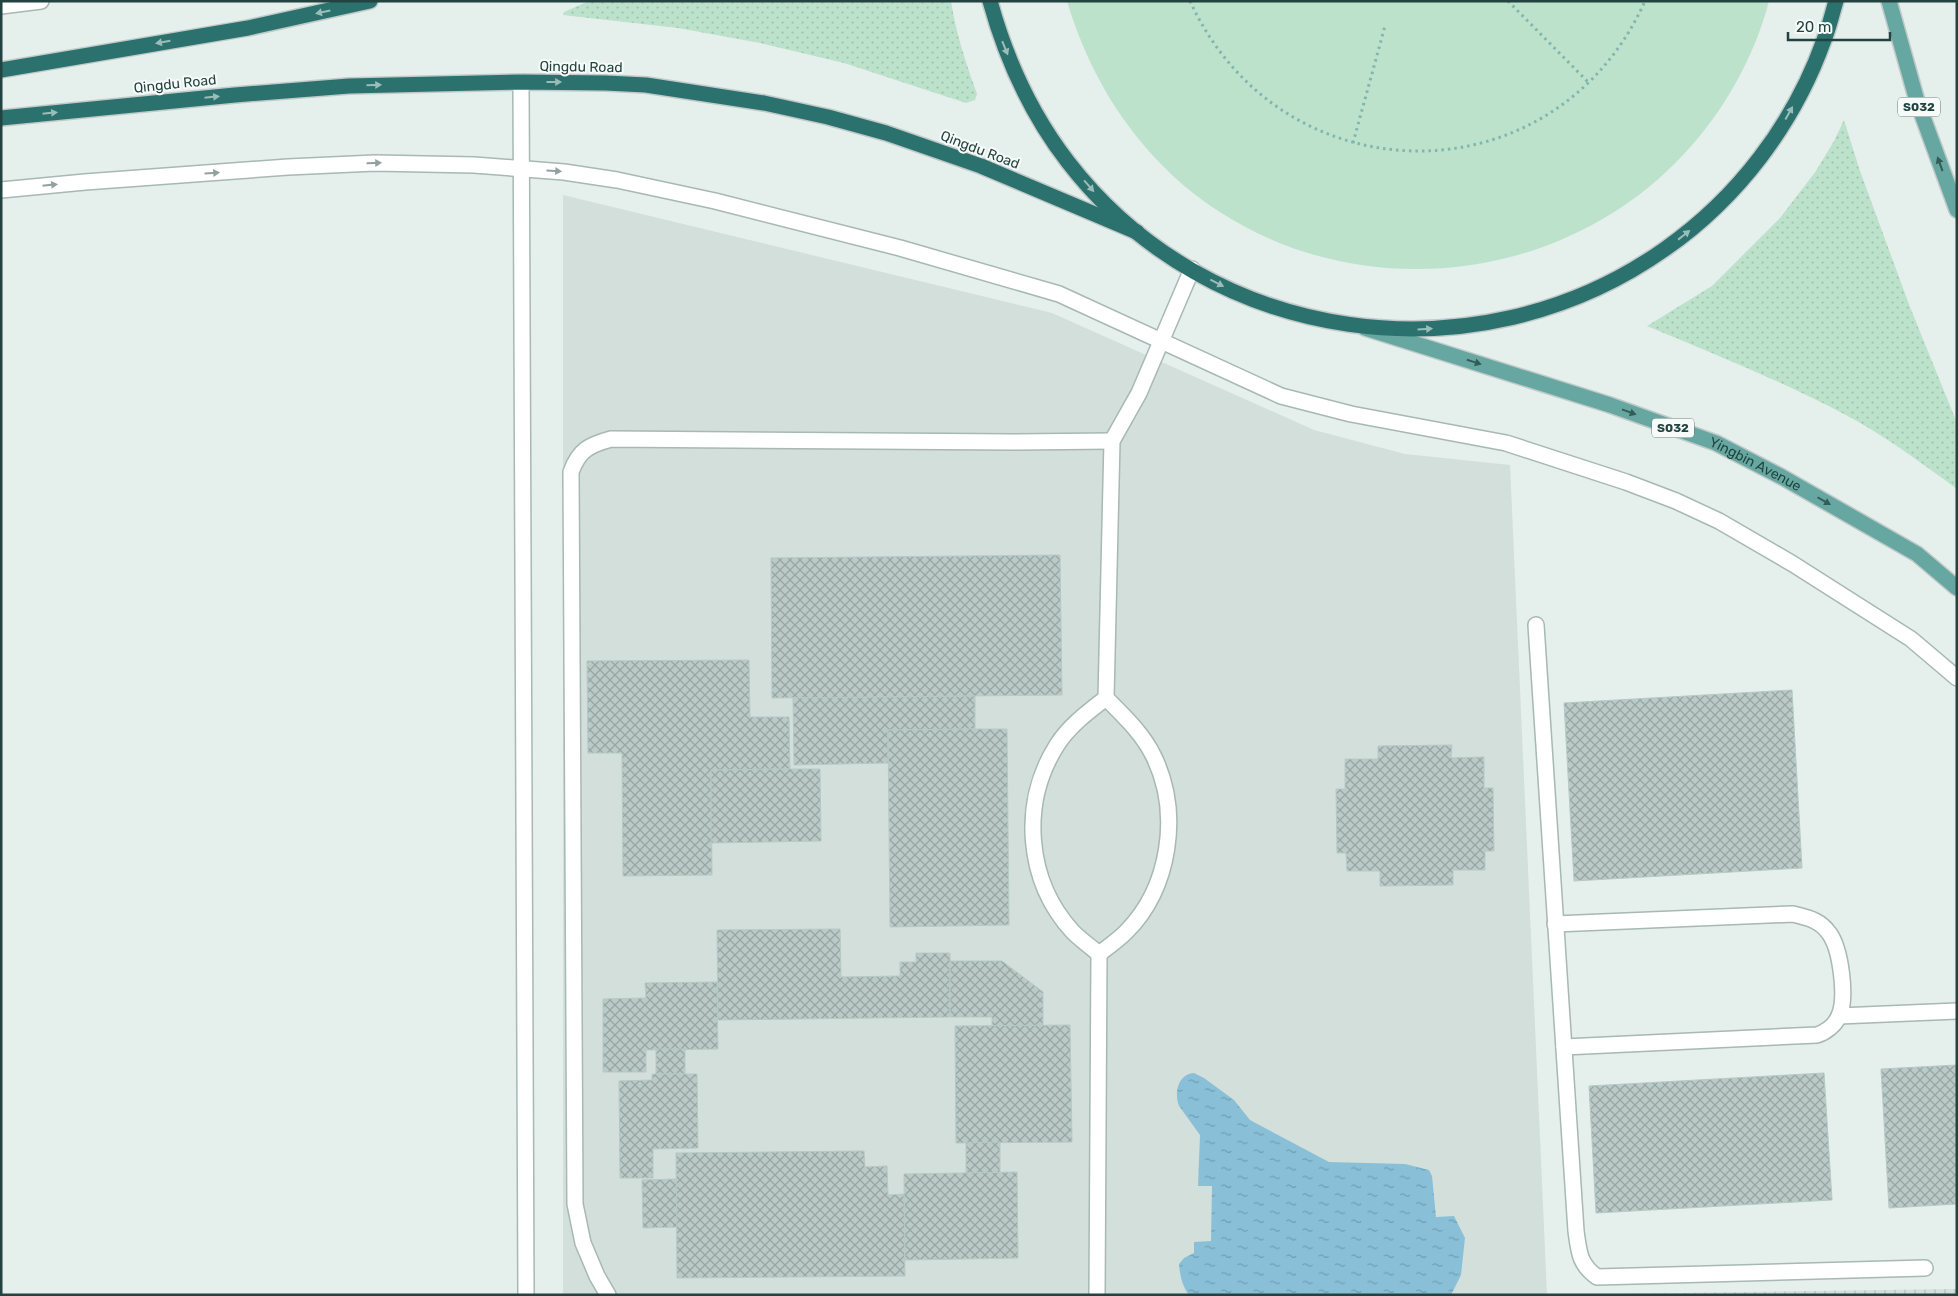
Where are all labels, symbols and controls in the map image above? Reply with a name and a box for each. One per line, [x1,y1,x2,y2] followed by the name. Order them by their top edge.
[314,9,330,17] one-way arrow
[1788,10,1890,42] scale bar
[1796,18,1831,36] text: 20 m
[155,39,171,47] one-way arrow
[1001,41,1009,56] one-way arrow
[539,58,623,76] street label: Qingdu Road
[133,71,217,97] street label: Qingdu Road
[546,78,562,86] one-way arrow
[366,81,382,89] one-way arrow
[204,93,220,101] one-way arrow
[1898,98,1940,116] road number: S032
[1785,107,1794,120] one-way arrow
[42,109,58,117] one-way arrow
[938,127,1022,173] street label: Qingdu Road
[1936,156,1944,171] one-way arrow
[366,159,382,167] one-way arrow
[546,167,562,175] one-way arrow
[204,168,220,176] one-way arrow
[1083,179,1095,191] one-way arrow
[42,181,58,189] one-way arrow
[1677,230,1690,241] one-way arrow
[1210,279,1225,287] one-way arrow
[1417,325,1433,333] one-way arrow
[1467,359,1482,367] one-way arrow
[1622,408,1637,416] one-way arrow
[1652,418,1694,438] road number: S032
[1707,433,1805,495] street label: Yingbin Avenue
[1818,496,1831,505] one-way arrow

